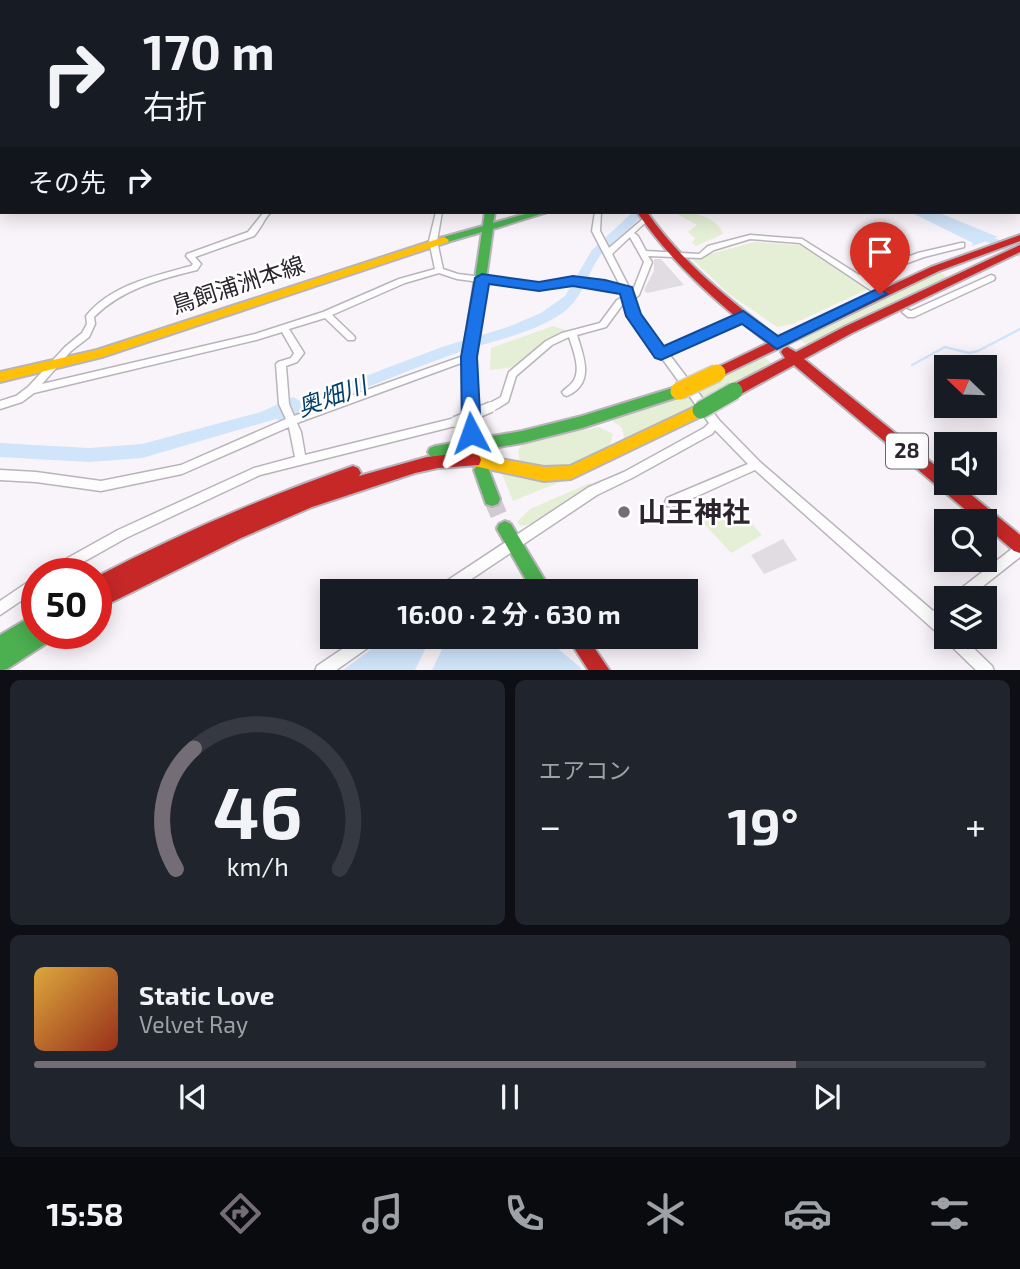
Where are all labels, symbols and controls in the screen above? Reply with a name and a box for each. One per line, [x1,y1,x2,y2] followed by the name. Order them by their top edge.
[143,21,275,80] text: 170 m
[28,28,119,119] icon: right
[143,86,207,124] text: 右折
[120,161,158,199] icon: right
[28,166,106,197] text: その先
[850,222,910,294] pin
[861,233,899,271] icon: arrive
[168,249,308,319] street label: 鳥飼浦洲本線
[934,355,998,418] north arrow
[934,355,997,649] map controls
[293,369,373,422] water label: 奥畑川
[434,396,508,470] position arrow
[934,432,997,495] button: sound
[886,434,928,468] road number: 28
[638,494,750,528] place label: 山王神社
[616,504,632,520] marker: 山王神社
[934,509,997,572] button: search
[21,558,112,649] speed limit sign: 50
[934,586,997,649] button: layers
[397,598,621,629] text: 16:00 · 2 分 · 630 m
[539,756,631,784] text: エアコン
[213,766,302,854] text: 46
[728,793,799,855] text: 19°
[539,802,561,848] text: −
[965,802,986,848] text: +
[226,850,289,880] text: km/h
[139,979,275,1010] text: Static Love
[139,1010,248,1038] text: Velvet Ray
[174,1078,212,1116] icon: previous
[491,1078,529,1116] icon: pause
[808,1078,846,1116] icon: next
[216,1189,265,1238] icon: directions
[358,1189,407,1238] icon: music
[500,1189,549,1238] icon: phone
[641,1189,690,1238] icon: climate
[783,1189,832,1238] icon: car
[925,1189,974,1238] icon: filters
[46,1194,124,1232] text: 15:58

